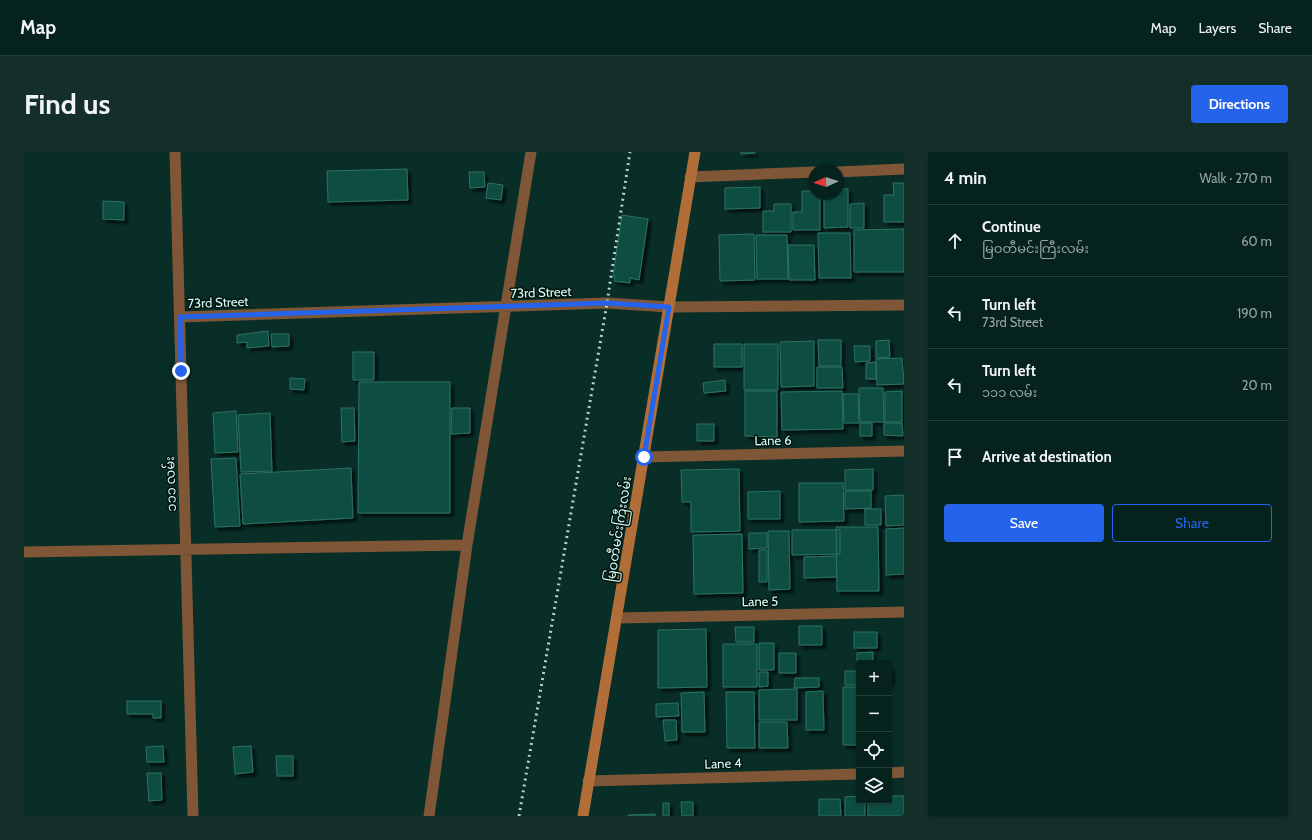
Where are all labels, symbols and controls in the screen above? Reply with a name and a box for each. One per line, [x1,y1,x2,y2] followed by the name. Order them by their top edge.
[20,16,56,39] text: Map
[1151,19,1176,37] text: Map
[1198,19,1236,37] text: Layers
[1258,19,1292,37] text: Share
[1191,85,1288,123] button: Directions
[24,87,110,121] text: Find us
[808,164,844,200] north arrow
[944,168,987,188] text: 4 min
[1200,170,1272,186] text: Walk · 270 m
[982,218,1041,236] text: Continue
[944,230,966,252] icon: ahead
[1241,233,1272,249] text: 60 m
[982,240,1089,256] text: မြဝတီမင်းကြီးလမ်း
[510,283,572,301] street label: 73rd Street
[187,293,249,311] street label: 73rd Street
[982,296,1036,314] text: Turn left
[944,302,966,324] icon: left
[1237,305,1272,321] text: 190 m
[982,314,1043,330] text: 73rd Street
[172,362,190,380] route end
[982,362,1036,380] text: Turn left
[944,374,966,396] icon: left
[1242,377,1272,393] text: 20 m
[982,384,1037,400] text: ၁၁၁ လမ်း
[754,432,792,448] street label: Lane 6
[944,446,966,468] icon: arrive
[635,448,653,466] route start
[982,448,1112,466] text: Arrive at destination
[161,456,179,512] street label: ၁၁၁ လမ်း
[602,475,637,584] street label: မြဝတီမင်းကြီးလမ်း
[944,504,1104,542] button: Save
[1112,504,1272,542] button: Share
[742,593,778,609] street label: Lane 5
[856,660,892,804] map controls
[856,660,892,696] button: +
[856,696,892,732] button: −
[856,732,892,768] button: locate
[704,754,742,772] street label: Lane 4
[856,768,892,804] button: layers

